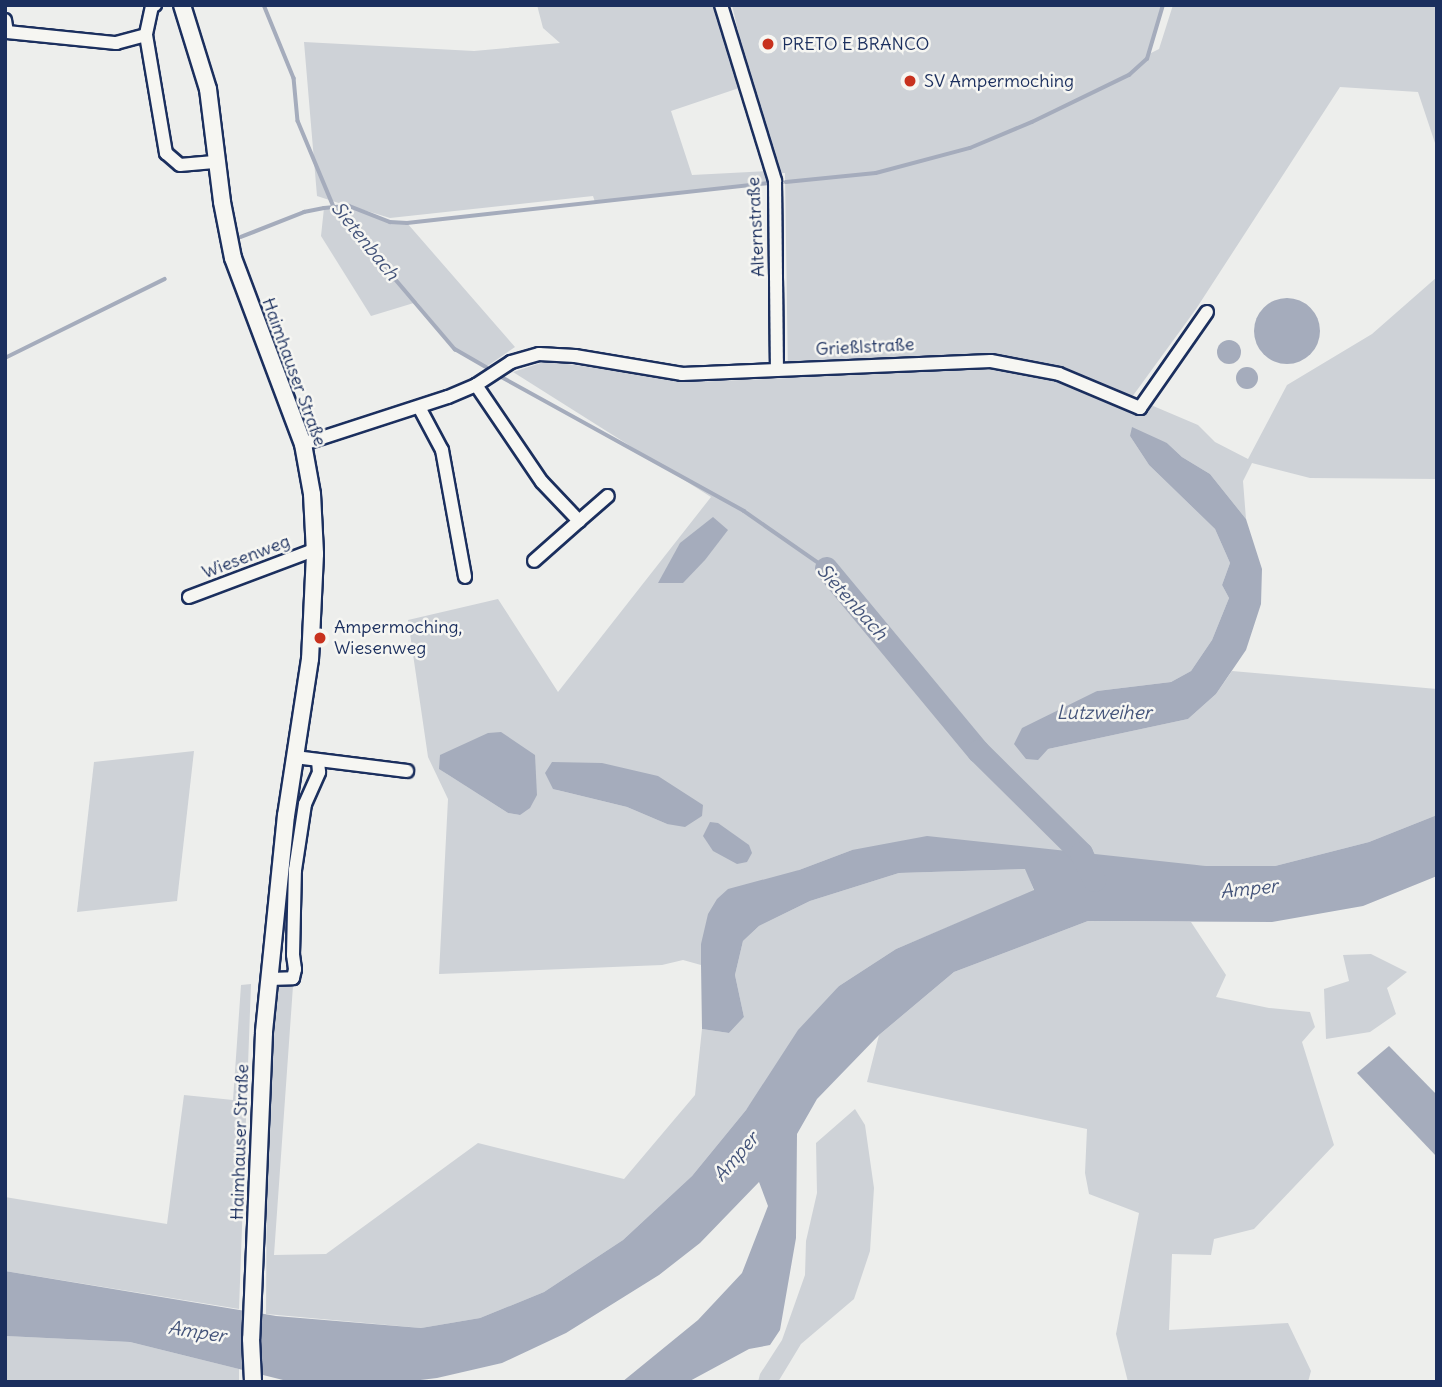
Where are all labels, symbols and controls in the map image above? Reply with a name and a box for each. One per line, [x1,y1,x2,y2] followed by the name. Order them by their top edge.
[782,33,929,55] place label: PRETO E BRANCO
[760,36,776,52] marker: PRETO E BRANCO
[924,70,1074,92] place label: SV Ampermoching
[902,73,918,89] marker: SV Ampermoching
[743,176,769,278] street label: Alternstraße
[326,197,404,285] water label: Sietenbach
[257,295,331,449] street label: Haimhauser Straße
[815,334,915,360] street label: Grießlstraße
[199,530,293,584] street label: Wiesenweg
[812,559,892,645] water label: Sietenbach
[334,617,462,660] place label: Ampermoching, Wiesenweg
[312,630,328,646] marker: Ampermoching, Wiesenweg
[1056,702,1152,724] water label: Lutzweiher
[1219,875,1279,903] water label: Amper
[226,1064,254,1220] street label: Haimhauser Straße
[708,1128,764,1186] water label: Amper
[167,1316,227,1348] water label: Amper

